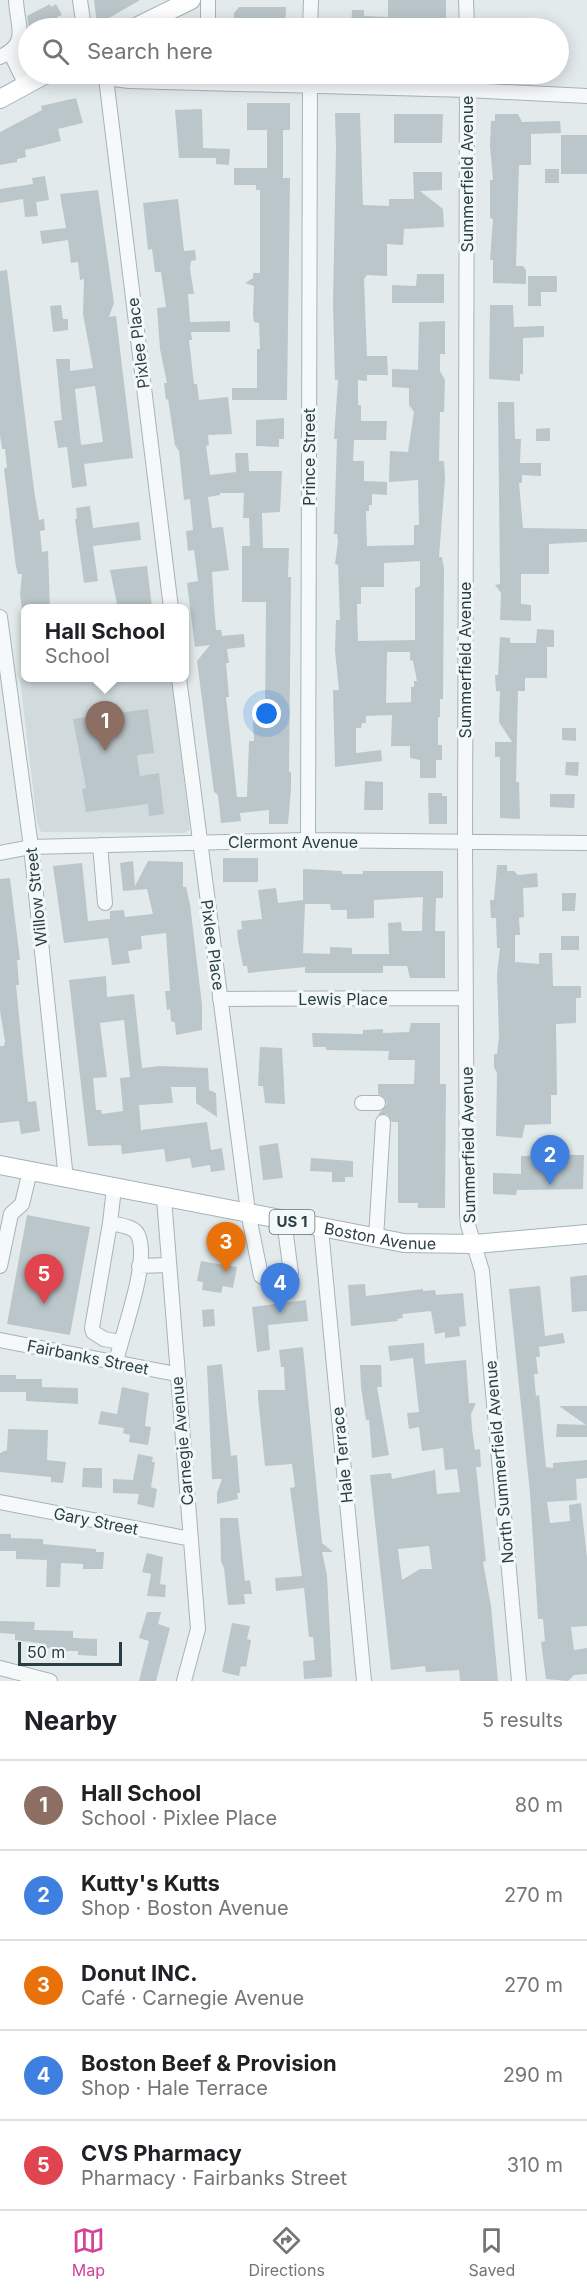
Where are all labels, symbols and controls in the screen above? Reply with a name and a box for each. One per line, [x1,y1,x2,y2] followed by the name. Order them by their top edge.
[18,18,569,84] search box
[39,35,72,68] icon: search
[87,38,213,64] text: Search here
[457,96,477,252] street label: Summerfield Avenue
[123,296,153,390] street label: Pixlee Place
[299,408,319,506] street label: Prince Street
[455,582,475,738] street label: Summerfield Avenue
[21,604,189,682] popup
[45,618,165,644] text: Hall School
[45,644,110,668] text: School
[252,699,281,728] your location
[86,702,124,751] pin: 1
[228,832,358,852] street label: Clermont Avenue
[21,847,51,947] street label: Willow Street
[197,898,229,992] street label: Pixlee Place
[298,989,388,1009] street label: Lewis Place
[457,1066,479,1224] street label: Summerfield Avenue
[530,1136,570,1185] pin: 2
[270,1210,314,1234] road number: US 1
[322,1218,436,1254] street label: Boston Avenue
[206,1222,246,1272] pin: 3
[24,1254,63,1304] pin: 5
[260,1264,300,1313] pin: 4
[25,1335,151,1379] street label: Fairbanks Street
[480,1360,518,1564] street label: North Summerfield Avenue
[166,1376,198,1506] street label: Carnegie Avenue
[327,1406,357,1504] street label: Hale Terrace
[52,1503,140,1539] street label: Gary Street
[18,1639,122,1666] scale bar
[27,1642,65,1662] text: 50 m
[24,1705,117,1736] text: Nearby
[482,1708,563,1732] text: 5 results
[81,1780,201,1806] text: Hall School
[39,1793,48,1817] text: 1
[515,1793,563,1817] text: 80 m
[81,1806,277,1830] text: School · Pixlee Place
[81,1870,220,1896] text: Kutty's Kutts
[37,1883,50,1907] text: 2
[504,1883,563,1907] text: 270 m
[81,1896,289,1920] text: Shop · Boston Avenue
[81,1960,198,1986] text: Donut INC.
[37,1973,50,1997] text: 3
[504,1973,563,1997] text: 270 m
[81,1986,304,2010] text: Café · Carnegie Avenue
[81,2050,337,2076] text: Boston Beef & Provision
[37,2063,50,2087] text: 4
[503,2063,563,2087] text: 290 m
[81,2076,268,2100] text: Shop · Hale Terrace
[81,2140,242,2166] text: CVS Pharmacy
[37,2153,50,2177] text: 5
[507,2153,563,2177] text: 310 m
[81,2166,347,2190] text: Pharmacy · Fairbanks Street
[72,2224,105,2280] tab: Map
[249,2224,325,2280] tab: Directions
[468,2224,515,2280] tab: Saved

